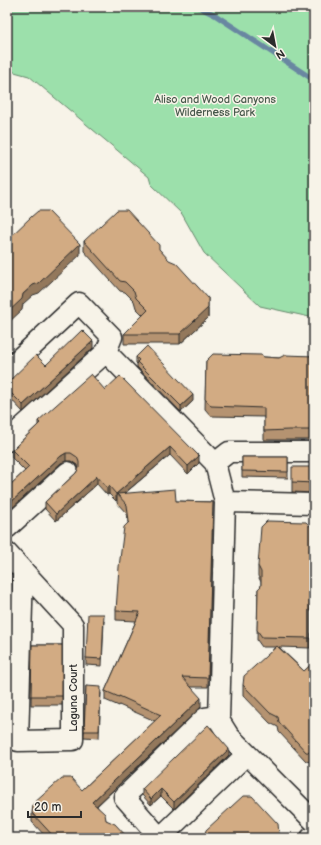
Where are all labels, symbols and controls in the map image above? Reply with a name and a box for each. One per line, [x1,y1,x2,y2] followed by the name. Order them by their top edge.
[255,26,295,66] north arrow
[273,46,287,62] text: N
[154,93,276,119] park label: Aliso and Wood Canyons Wilderness Park
[67,664,80,732] street label: Laguna Court
[28,793,81,819] scale bar
[34,800,61,815] text: 20 m

